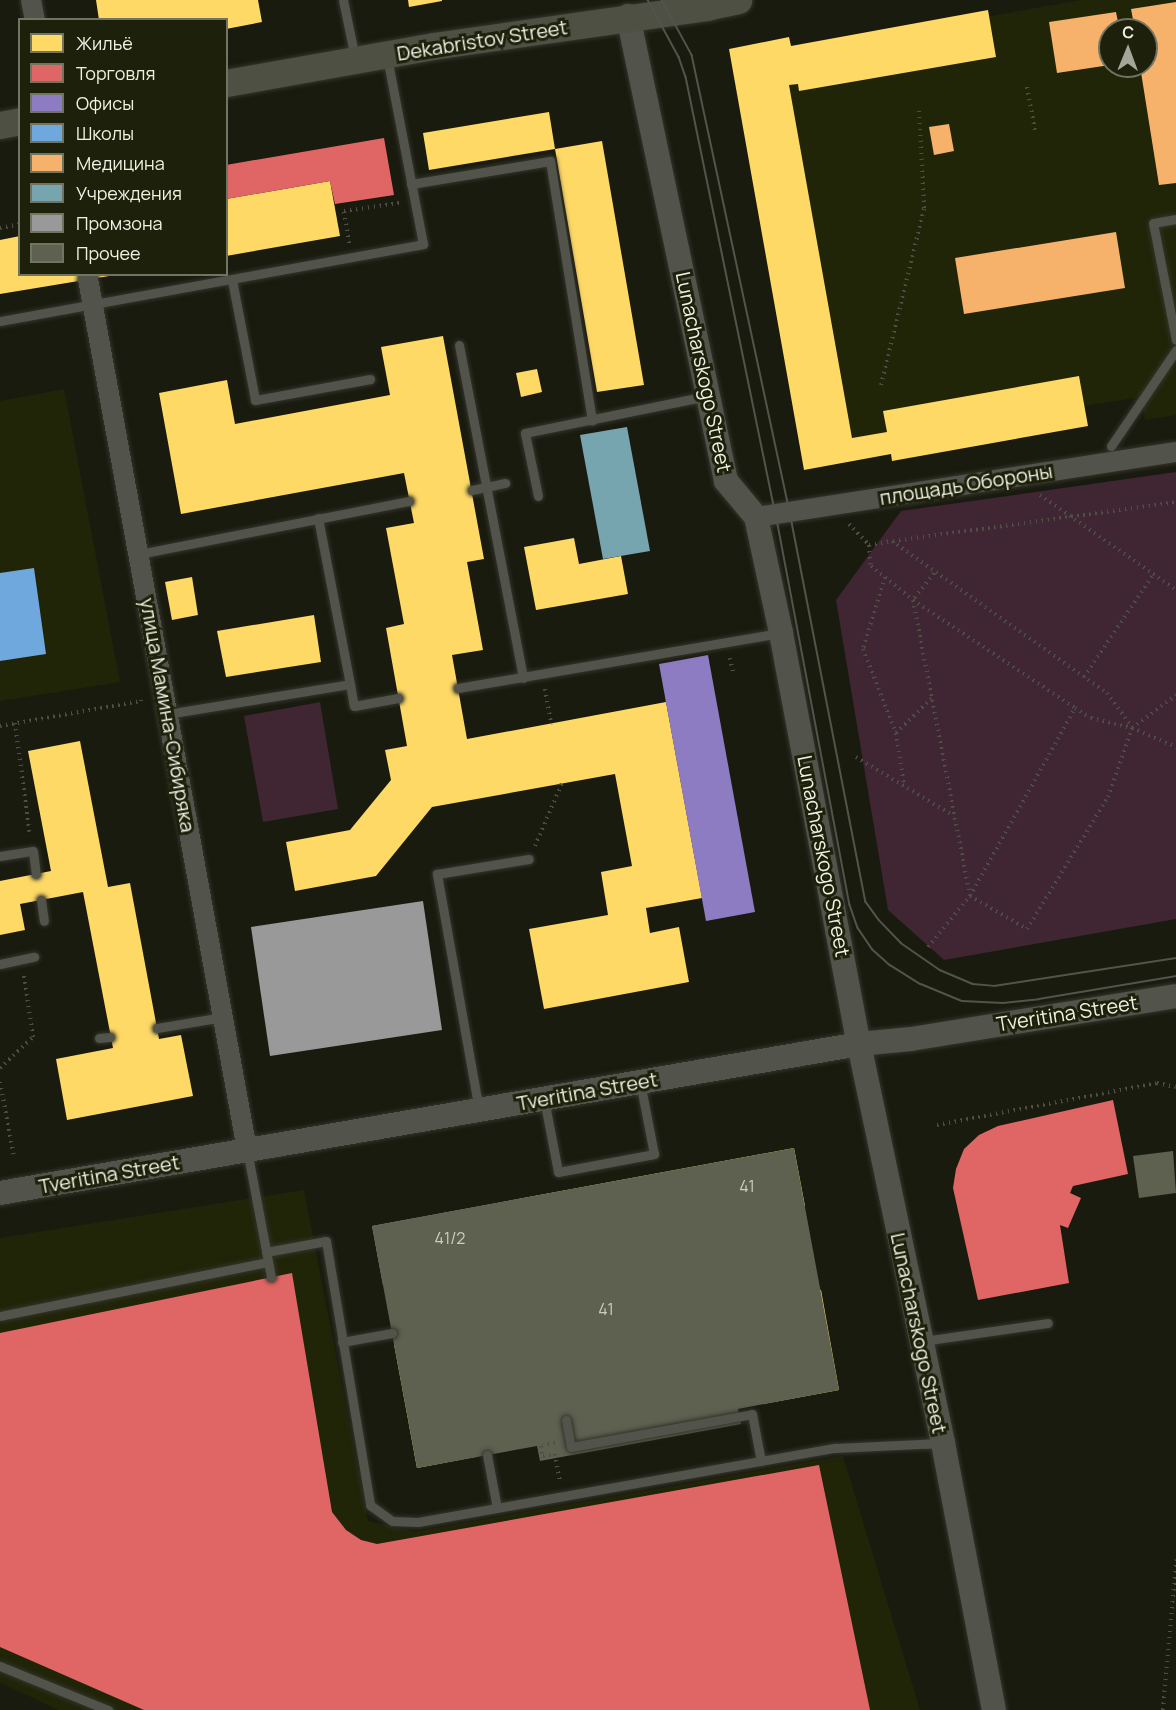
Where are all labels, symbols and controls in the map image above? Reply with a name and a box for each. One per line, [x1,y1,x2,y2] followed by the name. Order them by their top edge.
[395,15,569,65] street label: Dekabristov Street
[18,18,228,276] legend
[1098,18,1158,78] north arrow
[1122,21,1134,43] text: С
[76,31,133,55] text: Жильё
[76,61,155,85] text: Торговля
[76,91,134,115] text: Офисы
[76,121,134,145] text: Школы
[76,151,165,175] text: Медицина
[76,181,182,205] text: Учреждения
[76,211,163,235] text: Промзона
[76,241,141,265] text: Прочее
[671,270,737,474] street label: Lunacharskogo Street
[878,458,1054,510] street label: площадь Обороны
[136,596,200,834] street label: улица Мамина-Сибиряка
[793,753,855,959] street label: Lunacharskogo Street
[995,990,1139,1036] street label: Tveritina Street
[515,1067,659,1115] street label: Tveritina Street
[37,1150,181,1198] street label: Tveritina Street
[739,1176,755,1196] house number: 41
[435,1228,465,1248] house number: 41/2
[886,1231,952,1435] street label: Lunacharskogo Street
[598,1299,614,1319] house number: 41

